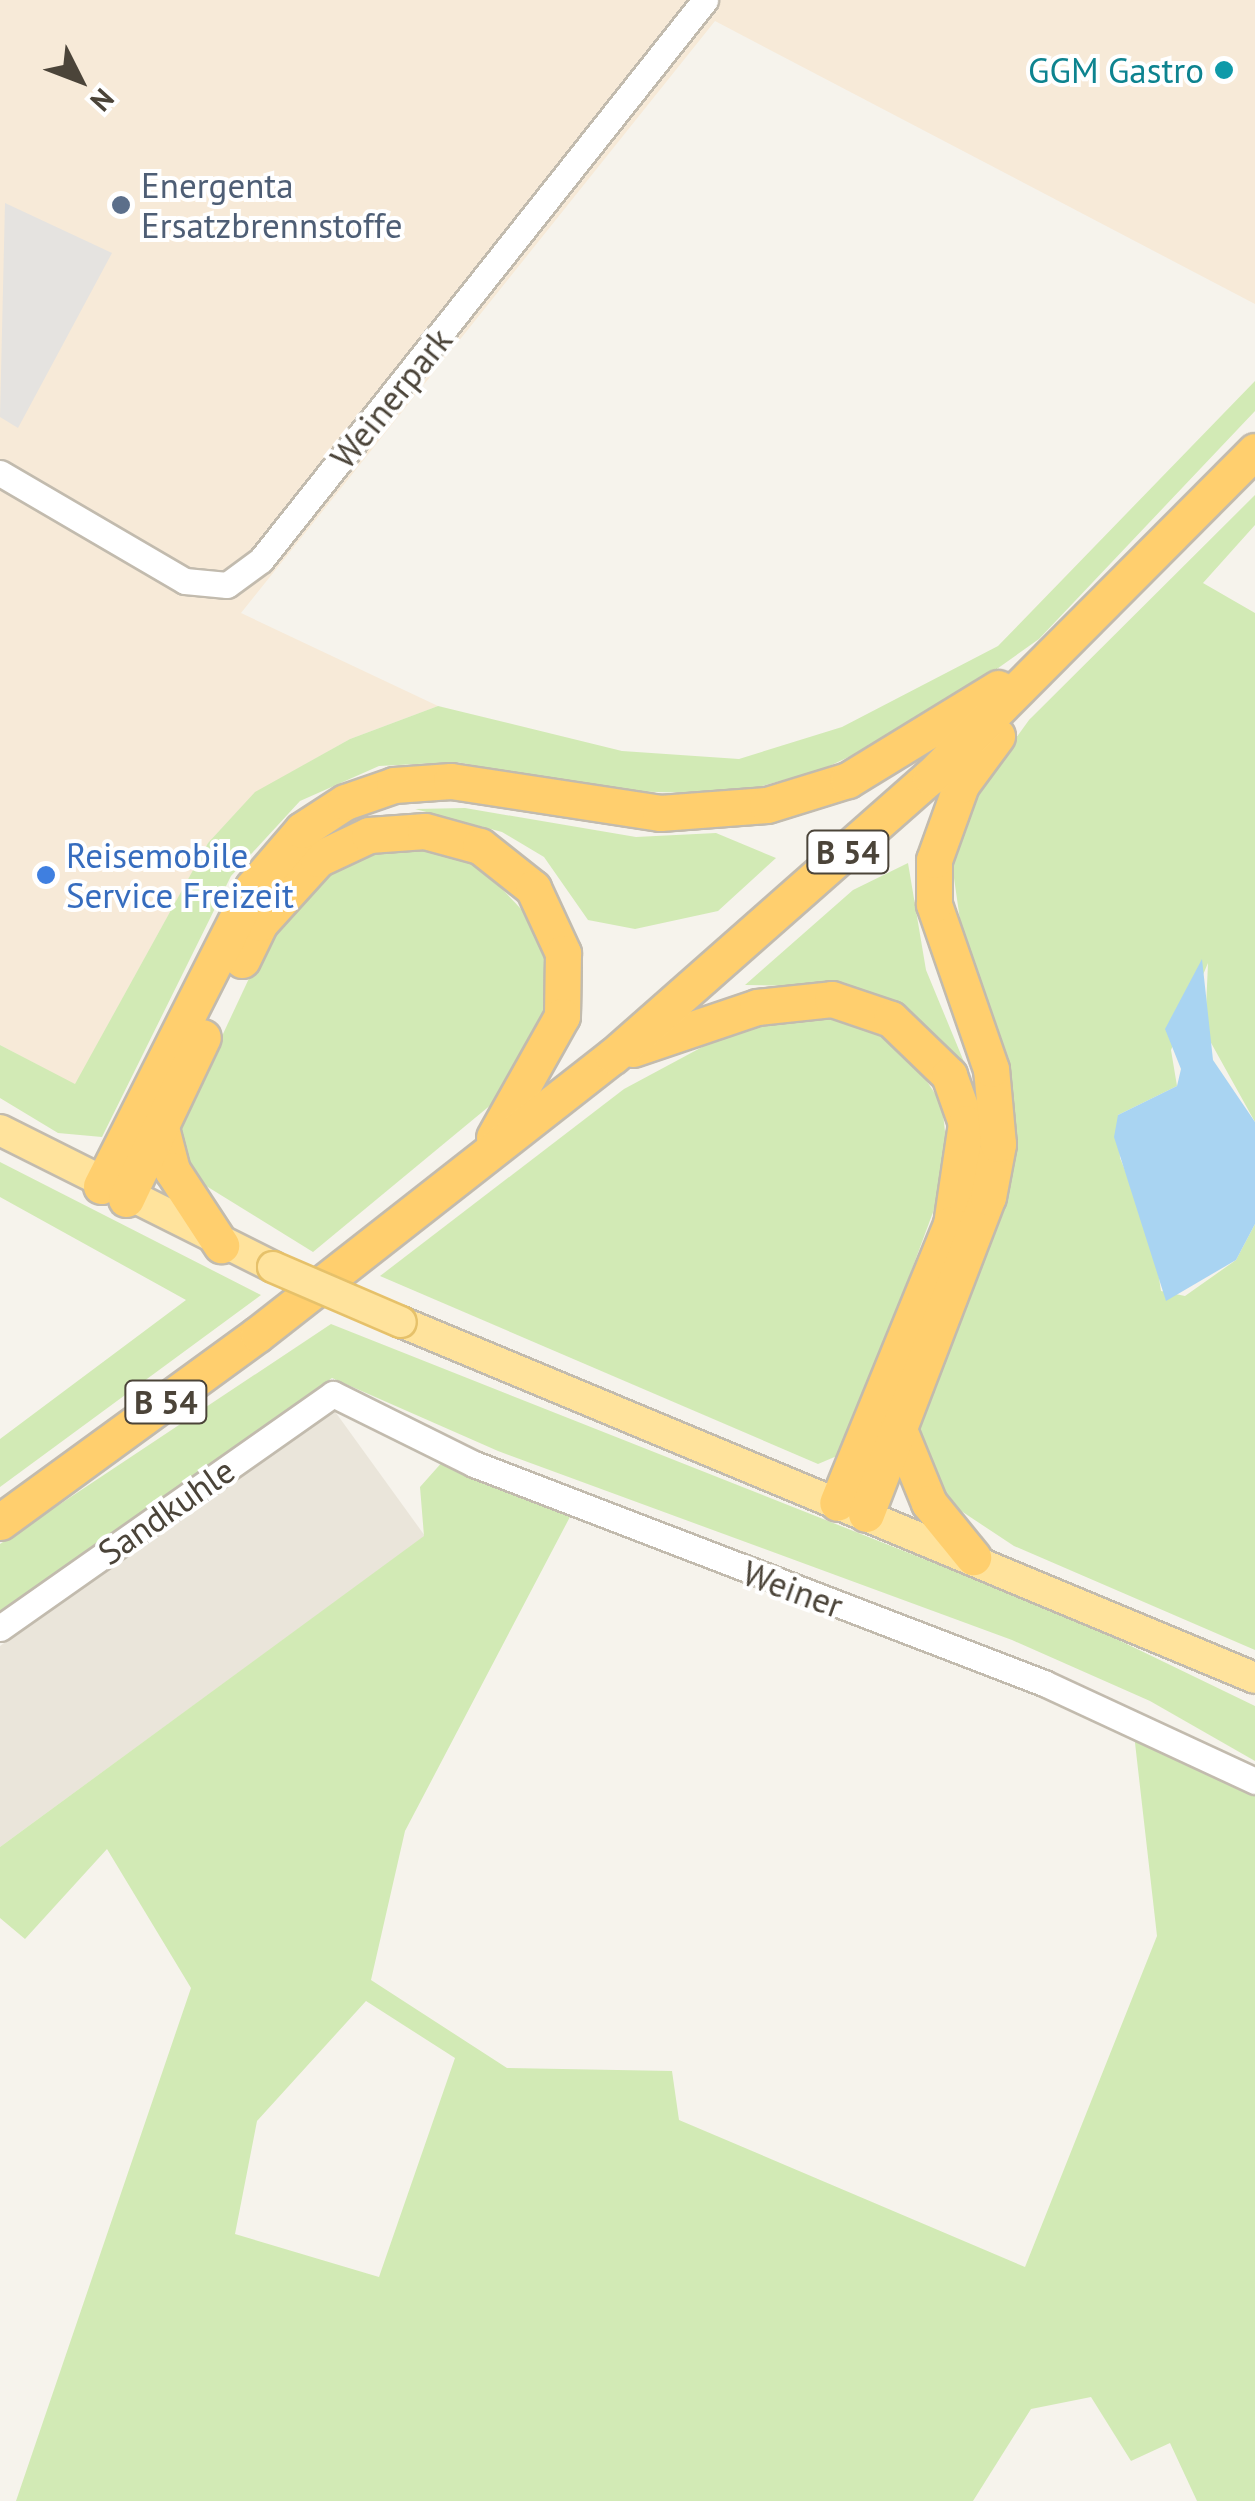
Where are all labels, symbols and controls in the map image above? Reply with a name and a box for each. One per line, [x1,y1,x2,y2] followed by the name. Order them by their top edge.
[30,30,130,130] north arrow
[1028,49,1204,91] place label: GGM Gastro
[1213,59,1235,81] marker: GGM Gastro
[83,81,123,120] text: N
[141,164,402,246] place label: Energenta Ersatzbrennstoffe
[110,194,132,216] marker: Energenta Ersatzbrennstoffe
[322,319,460,477] street label: Weinerpark
[806,825,890,879] road number: B 54
[66,834,294,916] place label: Reisemobile Service Freizeit
[35,864,57,886] marker: Reisemobile Service Freizeit
[124,1375,208,1429] road number: B 54
[90,1449,242,1573] street label: Sandkuhle
[737,1552,849,1626] street label: Weiner

